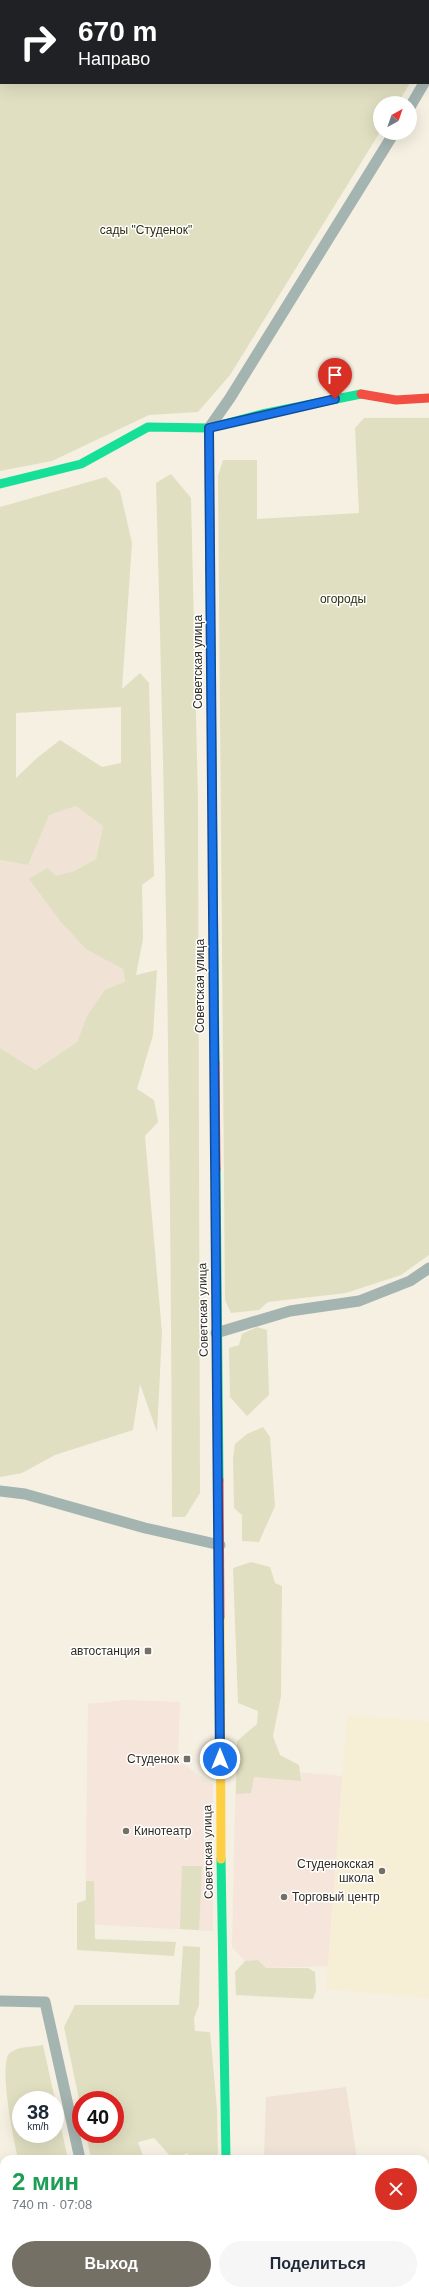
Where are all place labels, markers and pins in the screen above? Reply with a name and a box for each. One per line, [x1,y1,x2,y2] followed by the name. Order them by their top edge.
[318,358,352,399] pin
[70,1644,140,1658] place label: автостанция
[143,1646,153,1656] marker: автостанция
[127,1752,180,1766] place label: Студенок
[182,1754,192,1764] marker: Студенок
[134,1824,192,1838] place label: Кинотеатр
[121,1826,131,1836] marker: Кинотеатр
[297,1857,374,1885] place label: Студенокская школа
[377,1866,387,1876] marker: Студенокская школа
[292,1890,380,1904] place label: Торговый центр
[279,1892,289,1902] marker: Торговый центр

